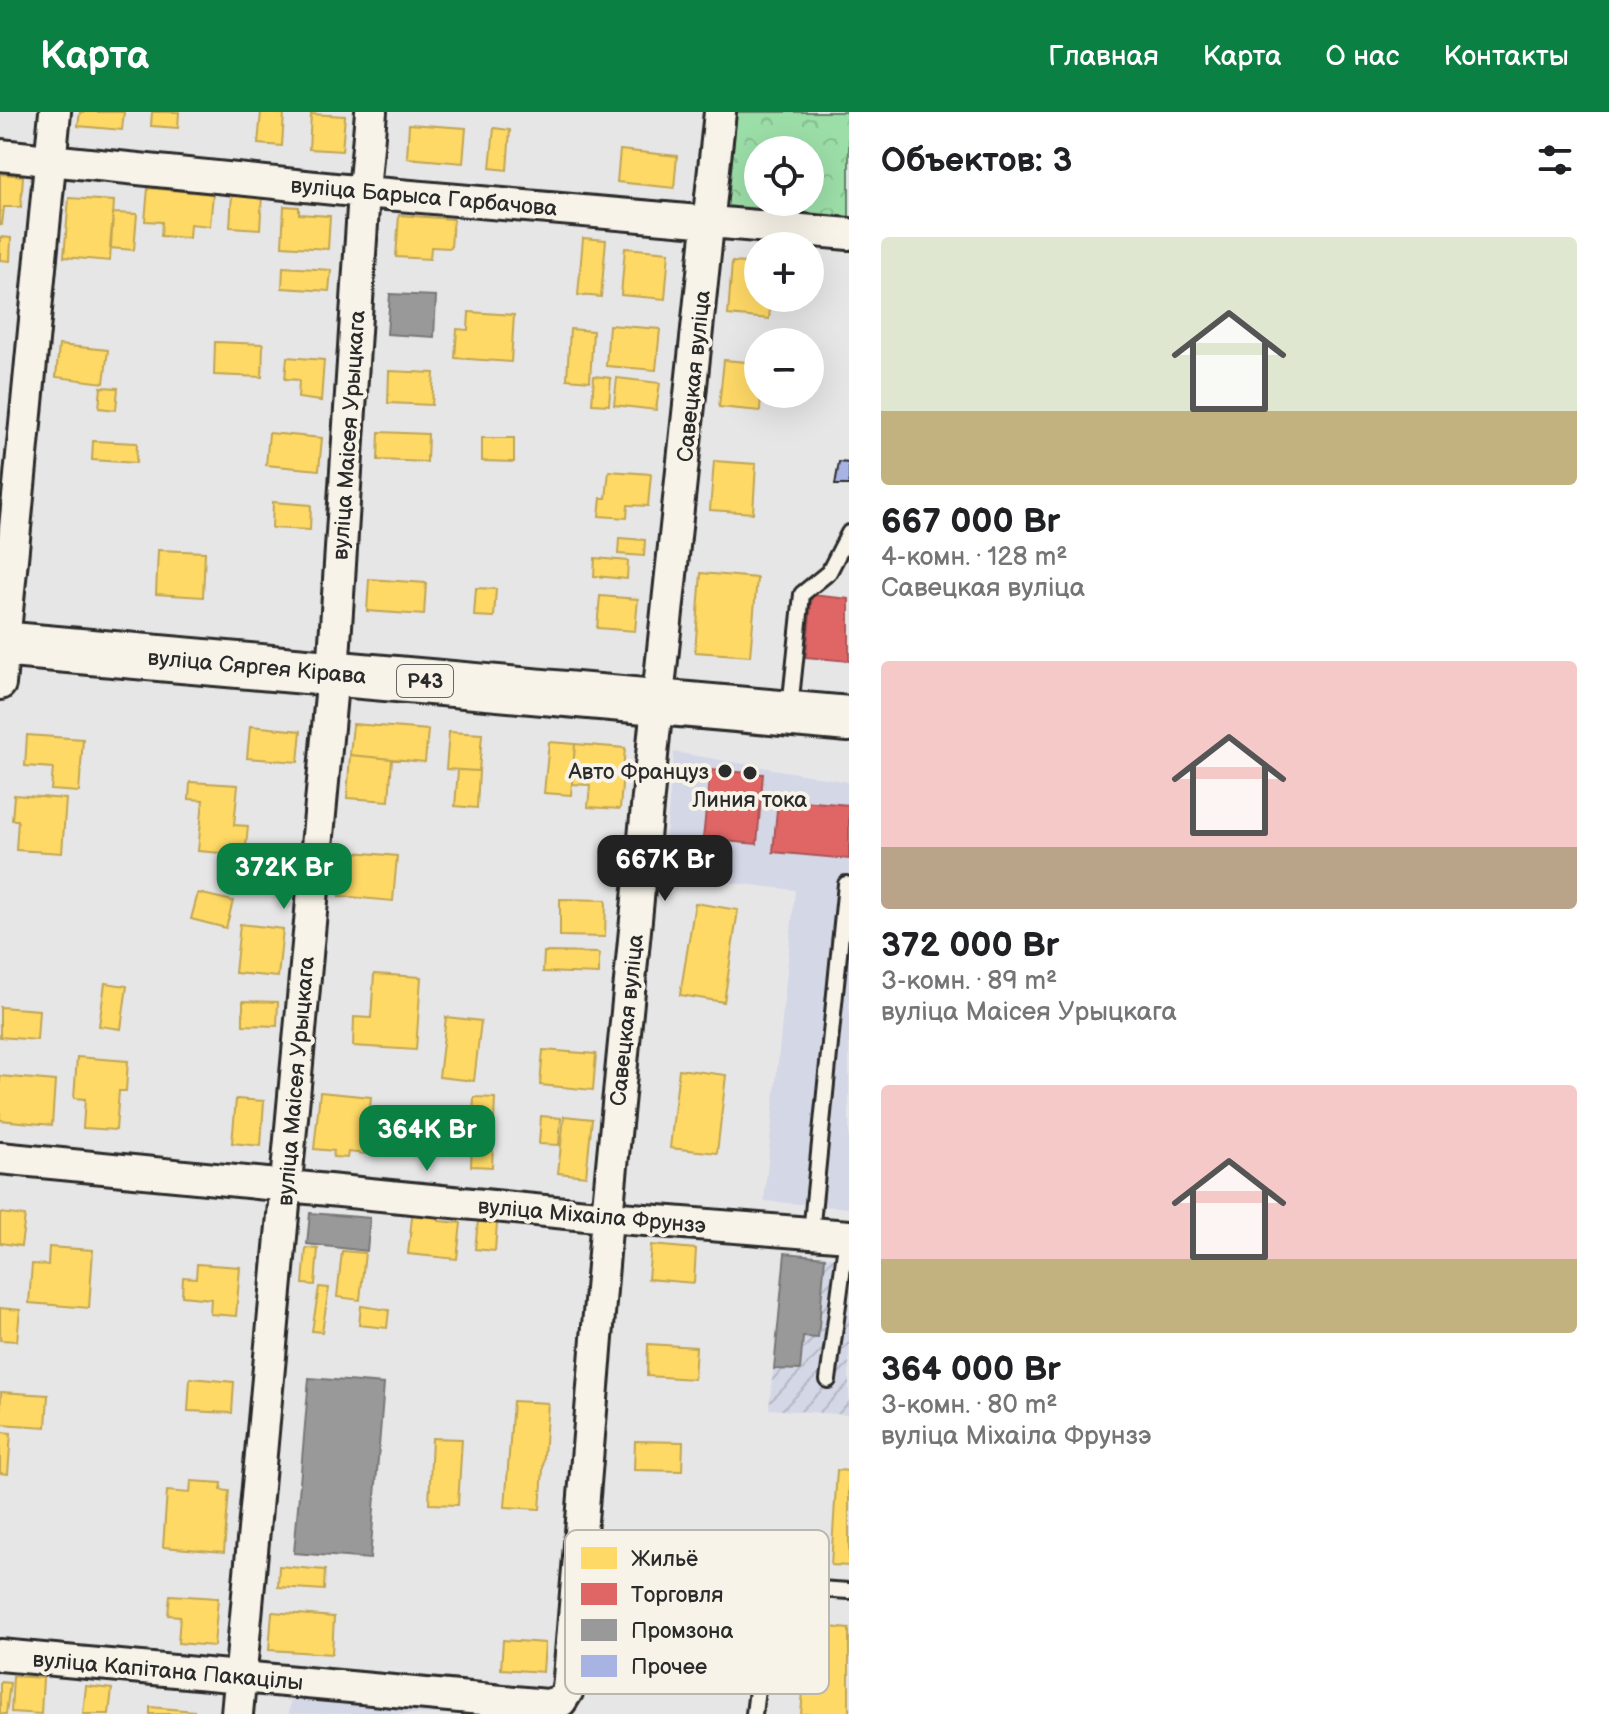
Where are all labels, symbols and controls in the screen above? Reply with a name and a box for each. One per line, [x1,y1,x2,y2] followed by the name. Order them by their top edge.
[40,34,149,79] text: Карта
[1048,40,1159,73] text: Главная
[1203,40,1282,73] text: Карта
[1326,40,1399,73] text: О нас
[1443,40,1569,73] text: Контакты
[744,136,824,408] map controls
[744,136,824,216] button: locate
[1533,138,1577,182] icon: filters
[881,140,1072,181] text: Объектов: 3
[289,172,558,223] street label: вуліца Барыса Гарбачова
[744,232,824,312] button: +
[672,289,717,463] street label: Савецкая вуліца
[1157,289,1301,433] icon: home
[327,309,372,561] street label: вуліца Маісея Урыцкага
[744,328,824,408] button: −
[881,501,1060,542] text: 667 000 Br
[881,542,1068,573] text: 4-комн. · 128 m²
[881,573,1085,604] text: Савецкая вуліца
[146,644,367,691] street label: вуліца Сяргея Кірава
[397,665,453,697] road number: Р43
[1157,713,1301,857] icon: home
[567,759,709,786] place label: Авто Француз
[716,762,734,780] marker: Авто Француз
[741,764,759,782] marker: Линия тока
[692,787,807,814] place label: Линия тока
[591,835,739,903] pin: 667K Br
[210,843,358,911] pin: 372K Br
[615,845,715,876] text: 667K Br
[235,853,333,884] text: 372K Br
[881,925,1059,966] text: 372 000 Br
[605,933,650,1107] street label: Савецкая вуліца
[272,955,321,1207] street label: вуліца Маісея Урыцкага
[881,966,1057,997] text: 3-комн. · 89 m²
[881,997,1177,1028] text: вуліца Маісея Урыцкага
[353,1105,501,1173] pin: 364K Br
[377,1115,477,1146] text: 364K Br
[1157,1137,1301,1281] icon: home
[477,1193,707,1240] street label: вуліца Міхаіла Фрунзэ
[881,1349,1061,1390] text: 364 000 Br
[881,1390,1058,1421] text: 3-комн. · 80 m²
[881,1421,1151,1452] text: вуліца Міхаіла Фрунзэ
[565,1530,829,1694] legend
[631,1546,698,1573] text: Жильё
[631,1582,723,1609] text: Торговля
[631,1618,733,1645] text: Промзона
[31,1646,304,1697] street label: вуліца Капітана Пакацілы
[631,1654,707,1681] text: Прочее

